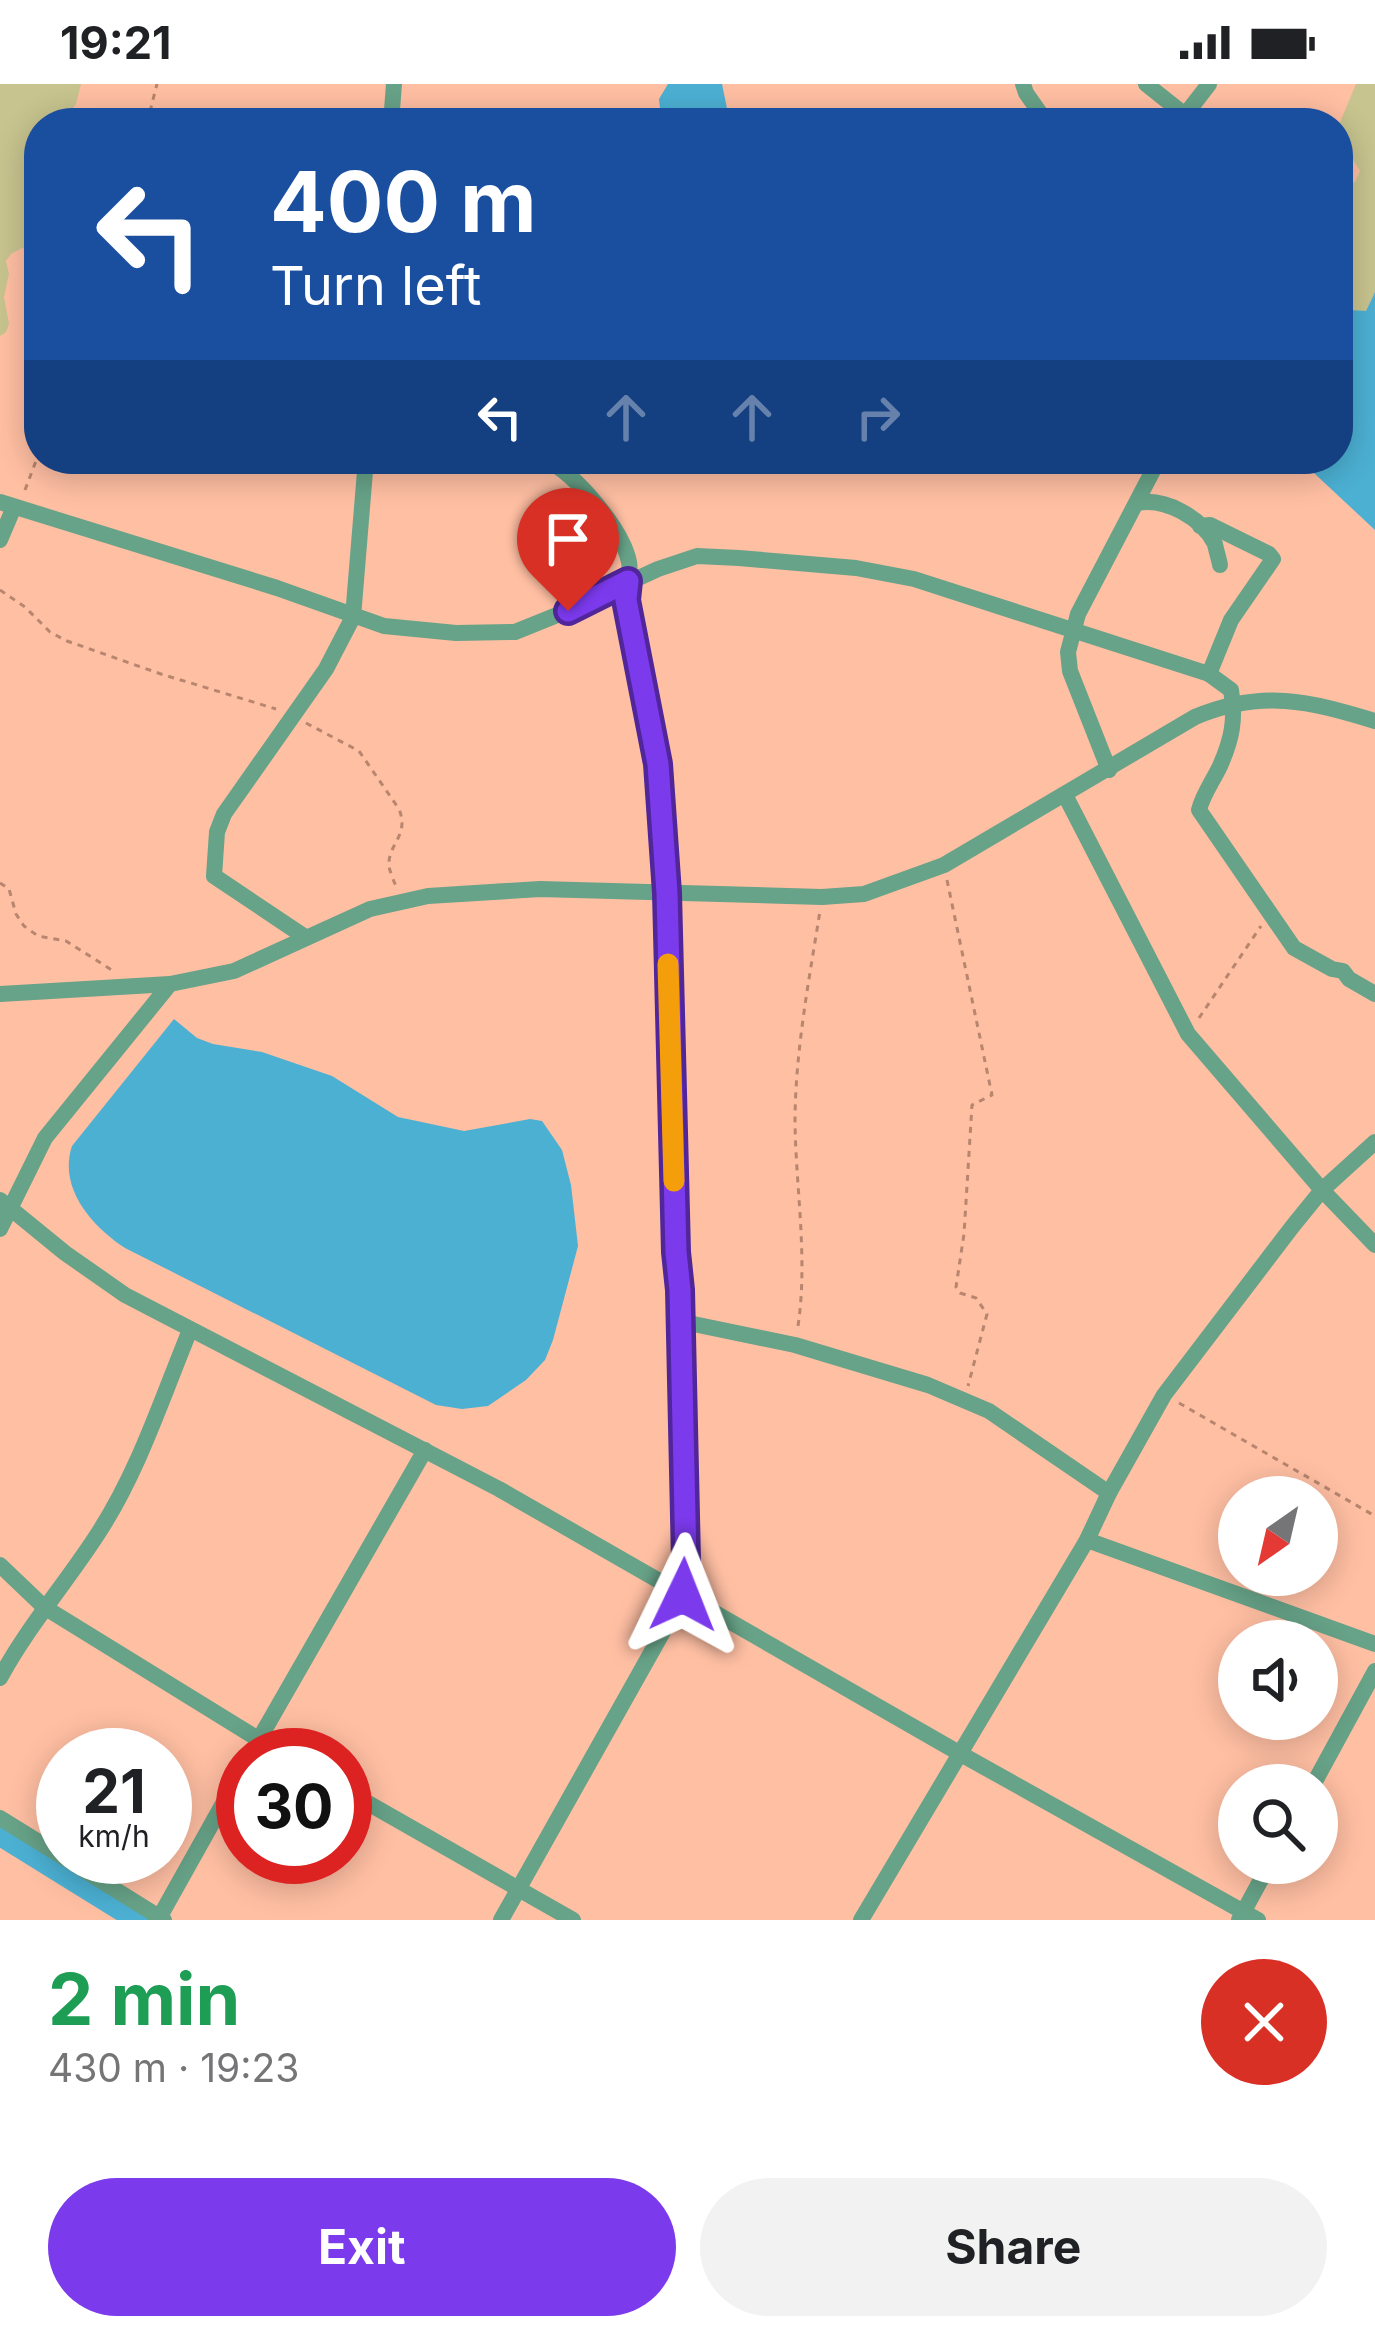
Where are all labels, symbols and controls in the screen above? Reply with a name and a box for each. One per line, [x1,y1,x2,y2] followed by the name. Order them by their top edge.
[60,15,171,70] text: 19:21
[270,151,537,252] text: 400 m
[72,156,228,312] icon: left
[270,253,481,318] text: Turn left
[467,384,533,450] icon: left
[593,384,659,450] icon: ahead
[719,384,785,450] icon: ahead
[845,384,911,450] icon: right
[517,488,619,611] pin
[535,506,601,572] icon: arrive
[1218,1476,1338,1596] north arrow
[1218,1476,1338,1884] map controls
[620,1532,746,1658] position arrow
[1218,1620,1338,1740] button: sound
[216,1728,372,1884] speed limit sign: 30
[82,1755,146,1827] text: 21
[1218,1764,1338,1884] button: search
[78,1818,150,1854] text: km/h
[48,1955,240,2042] text: 2 min
[1201,1959,1327,2085] button: close
[48,2044,299,2091] text: 430 m · 19:23
[48,2178,676,2316] button: Exit
[700,2178,1327,2316] button: Share

